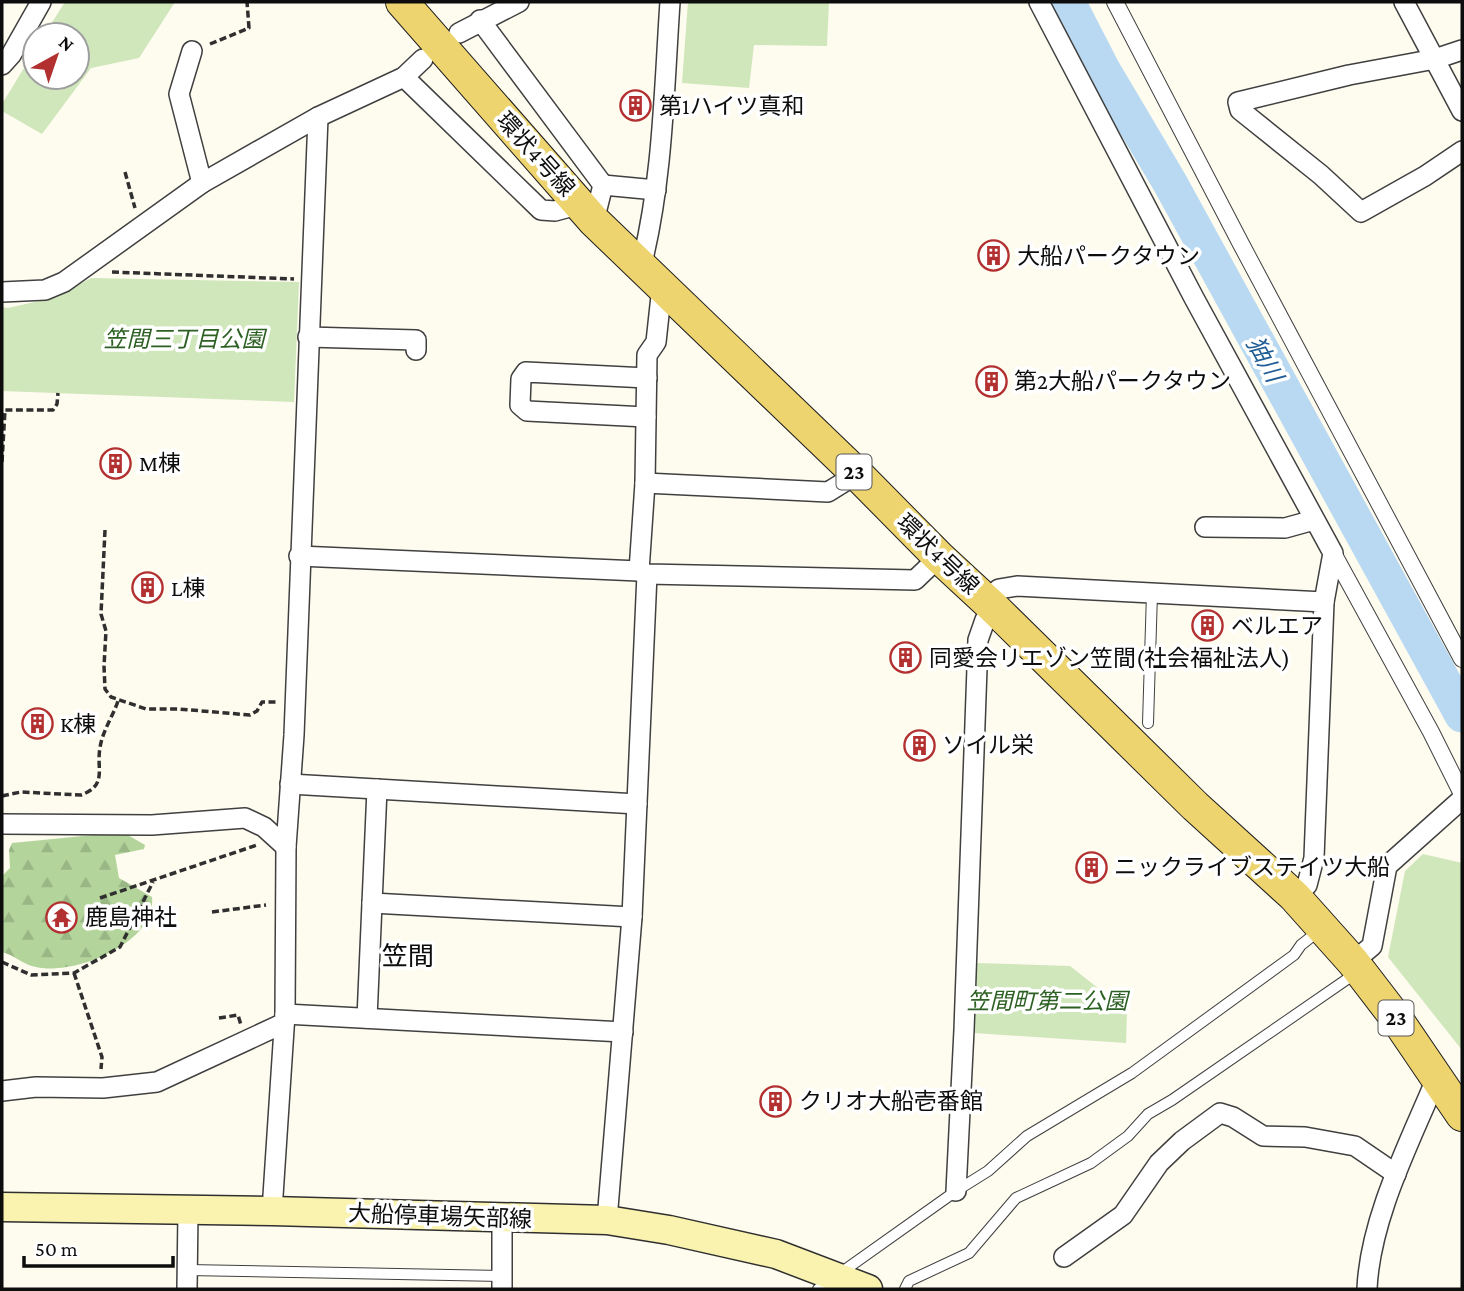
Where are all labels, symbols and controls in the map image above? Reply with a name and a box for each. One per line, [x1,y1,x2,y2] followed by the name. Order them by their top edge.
[21,21,91,91] north arrow
[55,31,78,56] text: N
[619,89,653,123] building icon: 第1ハイツ真和
[659,93,804,119] place label: 第1ハイツ真和
[492,107,580,201] street label: 環状4号線
[977,239,1011,273] building icon: 大船パークタウン
[1017,243,1200,269] place label: 大船パークタウン
[104,326,268,352] park label: 笠間三丁目公園
[1242,331,1290,389] water label: 㹨川
[974,364,1008,398] building icon: 第2大船パークタウン
[1014,368,1231,394] place label: 第2大船パークタウン
[99,446,133,480] building icon: M棟
[139,450,181,476] place label: M棟
[836,454,872,490] road number: 23
[892,509,984,599] street label: 環状4号線
[131,571,165,605] building icon: L棟
[171,575,205,601] place label: L棟
[1191,609,1225,643] building icon: ベルエア
[1231,613,1323,639] place label: ベルエア
[889,641,923,675] building icon: 同愛会リエゾン笠間(社会福祉法人)
[929,645,1290,672] place label: 同愛会リエゾン笠間(社会福祉法人)
[20,707,54,741] building icon: K棟
[60,711,96,737] place label: K棟
[902,728,936,762] building icon: ソイル栄
[942,732,1034,758] place label: ソイル栄
[1074,850,1108,884] building icon: ニックライブステイツ大船
[1114,854,1390,880] place label: ニックライブステイツ大船
[45,900,79,934] temple icon: 鹿島神社
[85,904,177,930] place label: 鹿島神社
[382,942,434,971] district label: 笠間
[967,988,1131,1014] park label: 笠間町第二公園
[1378,1000,1414,1036] road number: 23
[759,1084,793,1118] building icon: クリオ大船壱番館
[799,1088,983,1114] place label: クリオ大船壱番館
[348,1200,532,1232] street label: 大船停車場矢部線
[24,1224,173,1268] scale bar
[35,1237,78,1261] text: 50 m

